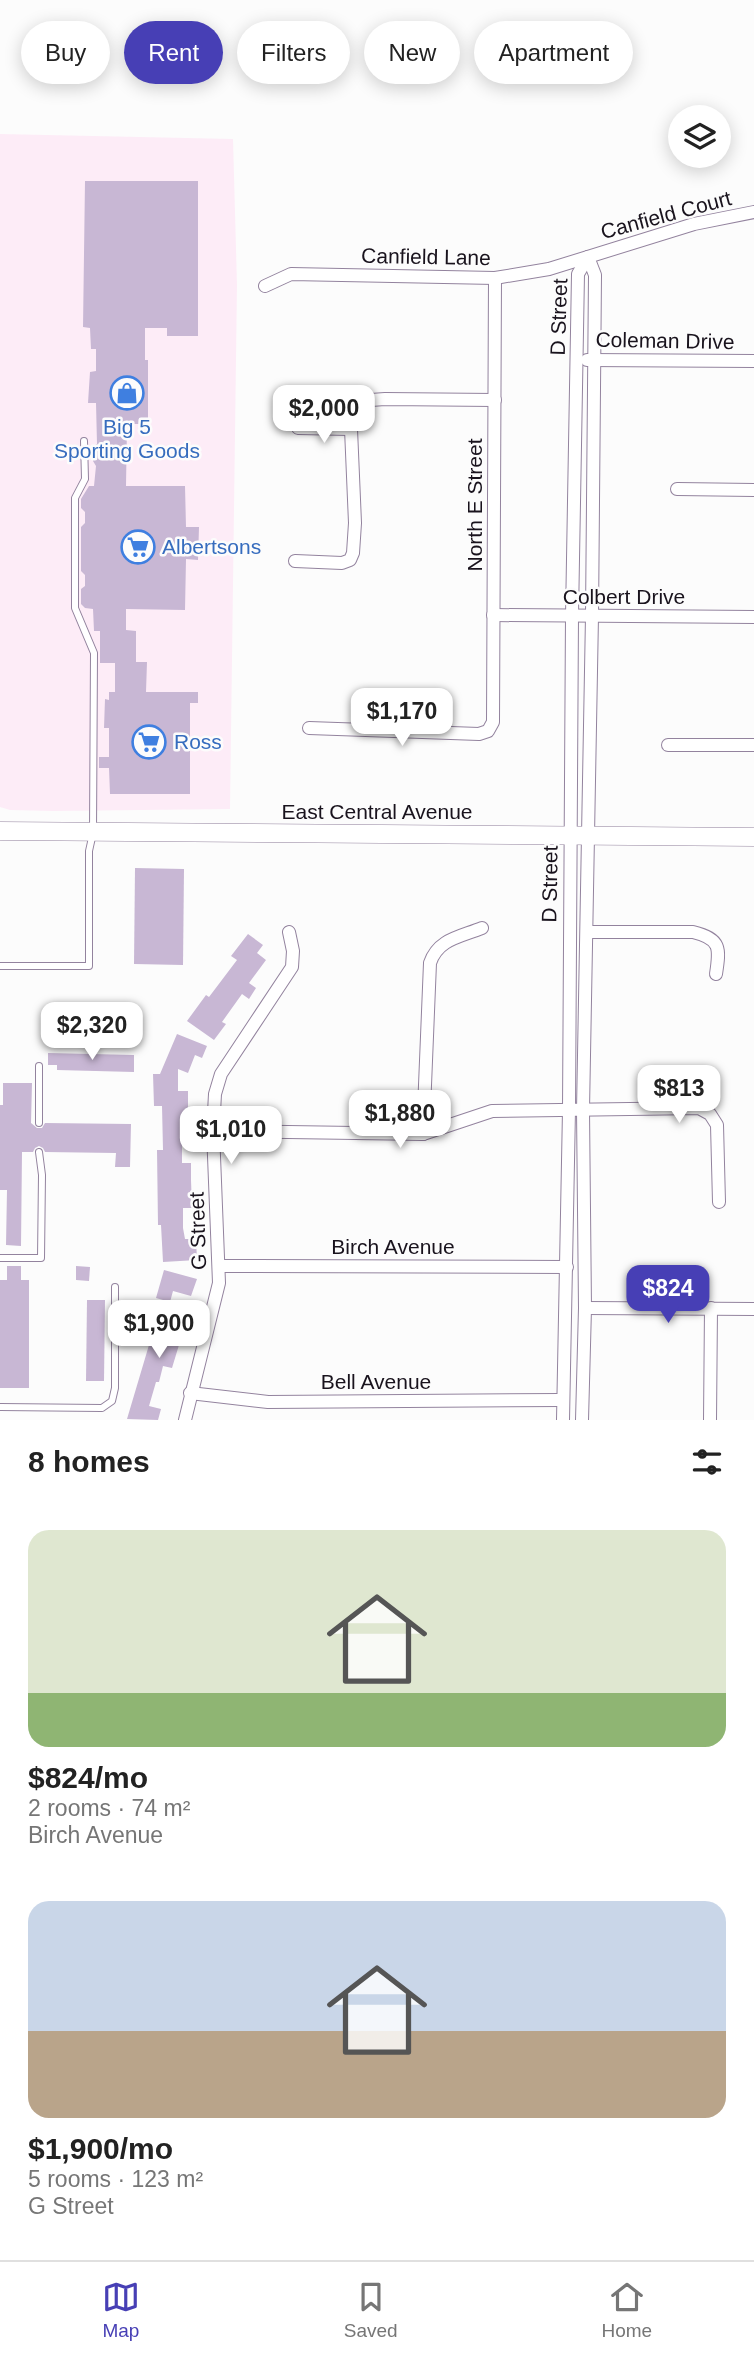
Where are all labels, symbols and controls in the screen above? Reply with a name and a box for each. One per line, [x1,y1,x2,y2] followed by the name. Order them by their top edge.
[21,21,110,84] chip: Buy
[124,21,223,84] chip: Rent
[237,21,350,84] chip: Filters
[364,21,460,84] chip: New
[474,21,633,84] chip: Apartment
[668,105,731,168] map controls
[668,105,731,168] button: layers
[598,186,734,243] street label: Canfield Court
[361,244,491,269] street label: Canfield Lane
[546,278,571,356] street label: D Street
[595,328,735,353] street label: Coleman Drive
[108,374,146,412] shop icon: Big 5 Sporting Goods
[267,386,381,445] pin: $2,000
[289,395,359,421] text: $2,000
[54,415,200,462] place label: Big 5 Sporting Goods
[463,438,486,572] street label: North E Street
[119,528,157,566] supermarket icon: Albertsons
[162,535,261,558] place label: Albertsons
[563,585,685,608] street label: Colbert Drive
[345,688,459,748] pin: $1,170
[367,698,437,724] text: $1,170
[130,723,168,761] supermarket icon: Ross
[174,730,222,753] place label: Ross
[281,800,473,823] street label: East Central Avenue
[537,845,562,923] street label: D Street
[35,1002,149,1062] pin: $2,320
[57,1012,127,1038] text: $2,320
[638,1066,720,1125] pin: $813
[653,1075,705,1101] text: $813
[343,1090,457,1150] pin: $1,880
[365,1100,435,1126] text: $1,880
[174,1106,288,1166] pin: $1,010
[196,1116,266,1142] text: $1,010
[185,1191,210,1270] street label: G Street
[331,1235,455,1258] street label: Birch Avenue
[627,1266,709,1325] pin: $824
[642,1275,694,1301] text: $824
[102,1300,216,1360] pin: $1,900
[124,1310,194,1336] text: $1,900
[321,1370,431,1393] street label: Bell Avenue
[688,1443,726,1481] icon: filters
[28,1445,150,1478] text: 8 homes
[314,1576,440,1702] icon: home
[28,1761,148,1794] text: $824/mo
[28,1795,190,1821] text: 2 rooms · 74 m²
[28,1822,163,1848] text: Birch Avenue
[314,1947,440,2073] icon: home
[28,2132,173,2165] text: $1,900/mo
[28,2166,203,2192] text: 5 rooms · 123 m²
[28,2193,114,2219] text: G Street
[102,2278,140,2342] tab: Map
[344,2278,398,2342] tab: Saved
[601,2278,652,2342] tab: Home

